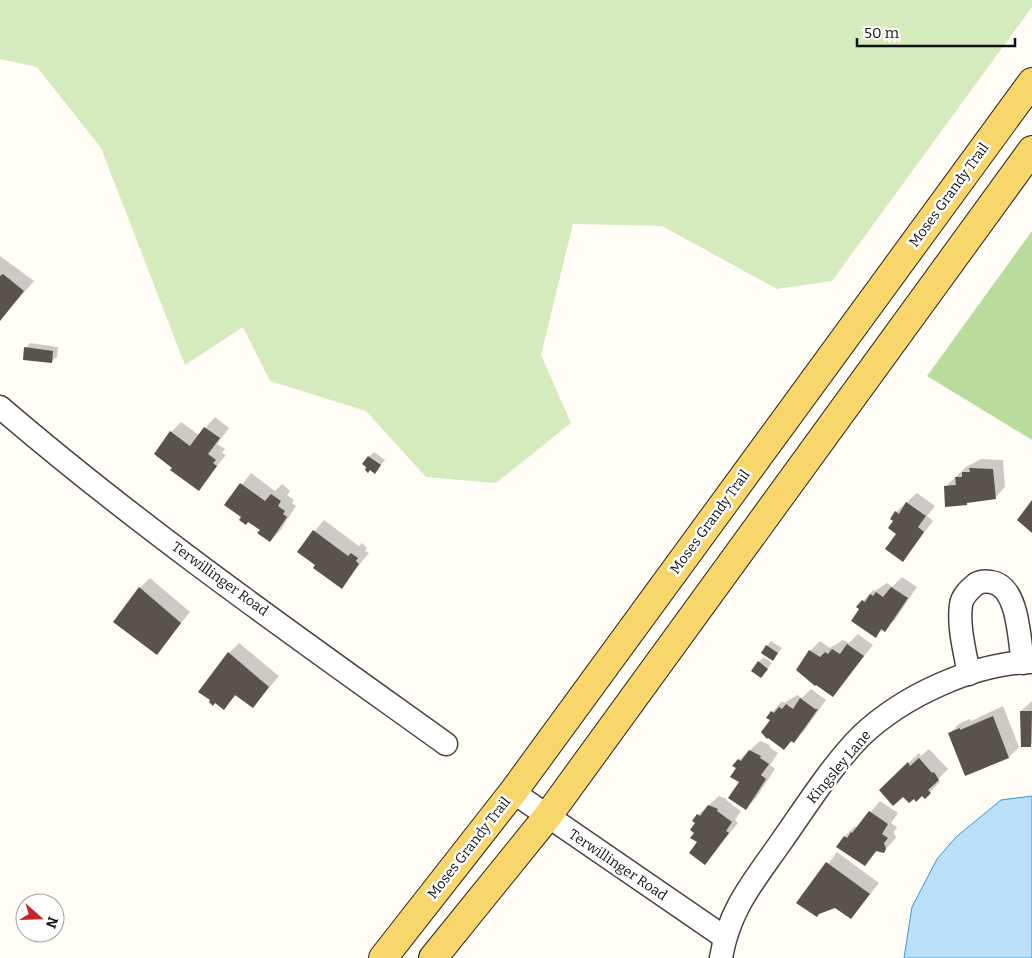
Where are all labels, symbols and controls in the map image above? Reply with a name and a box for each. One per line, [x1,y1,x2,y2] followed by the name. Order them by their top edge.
[857,15,1014,47] scale bar
[864,24,900,42] text: 50 m
[906,140,992,250] street label: Moses Grandy Trail
[667,467,753,577] street label: Moses Grandy Trail
[168,538,272,620] street label: Terwillinger Road
[803,727,875,807] street label: Kingsley Lane
[424,794,514,902] street label: Moses Grandy Trail
[566,826,670,904] street label: Terwillinger Road
[15,893,65,943] north arrow
[42,914,62,930] text: N

